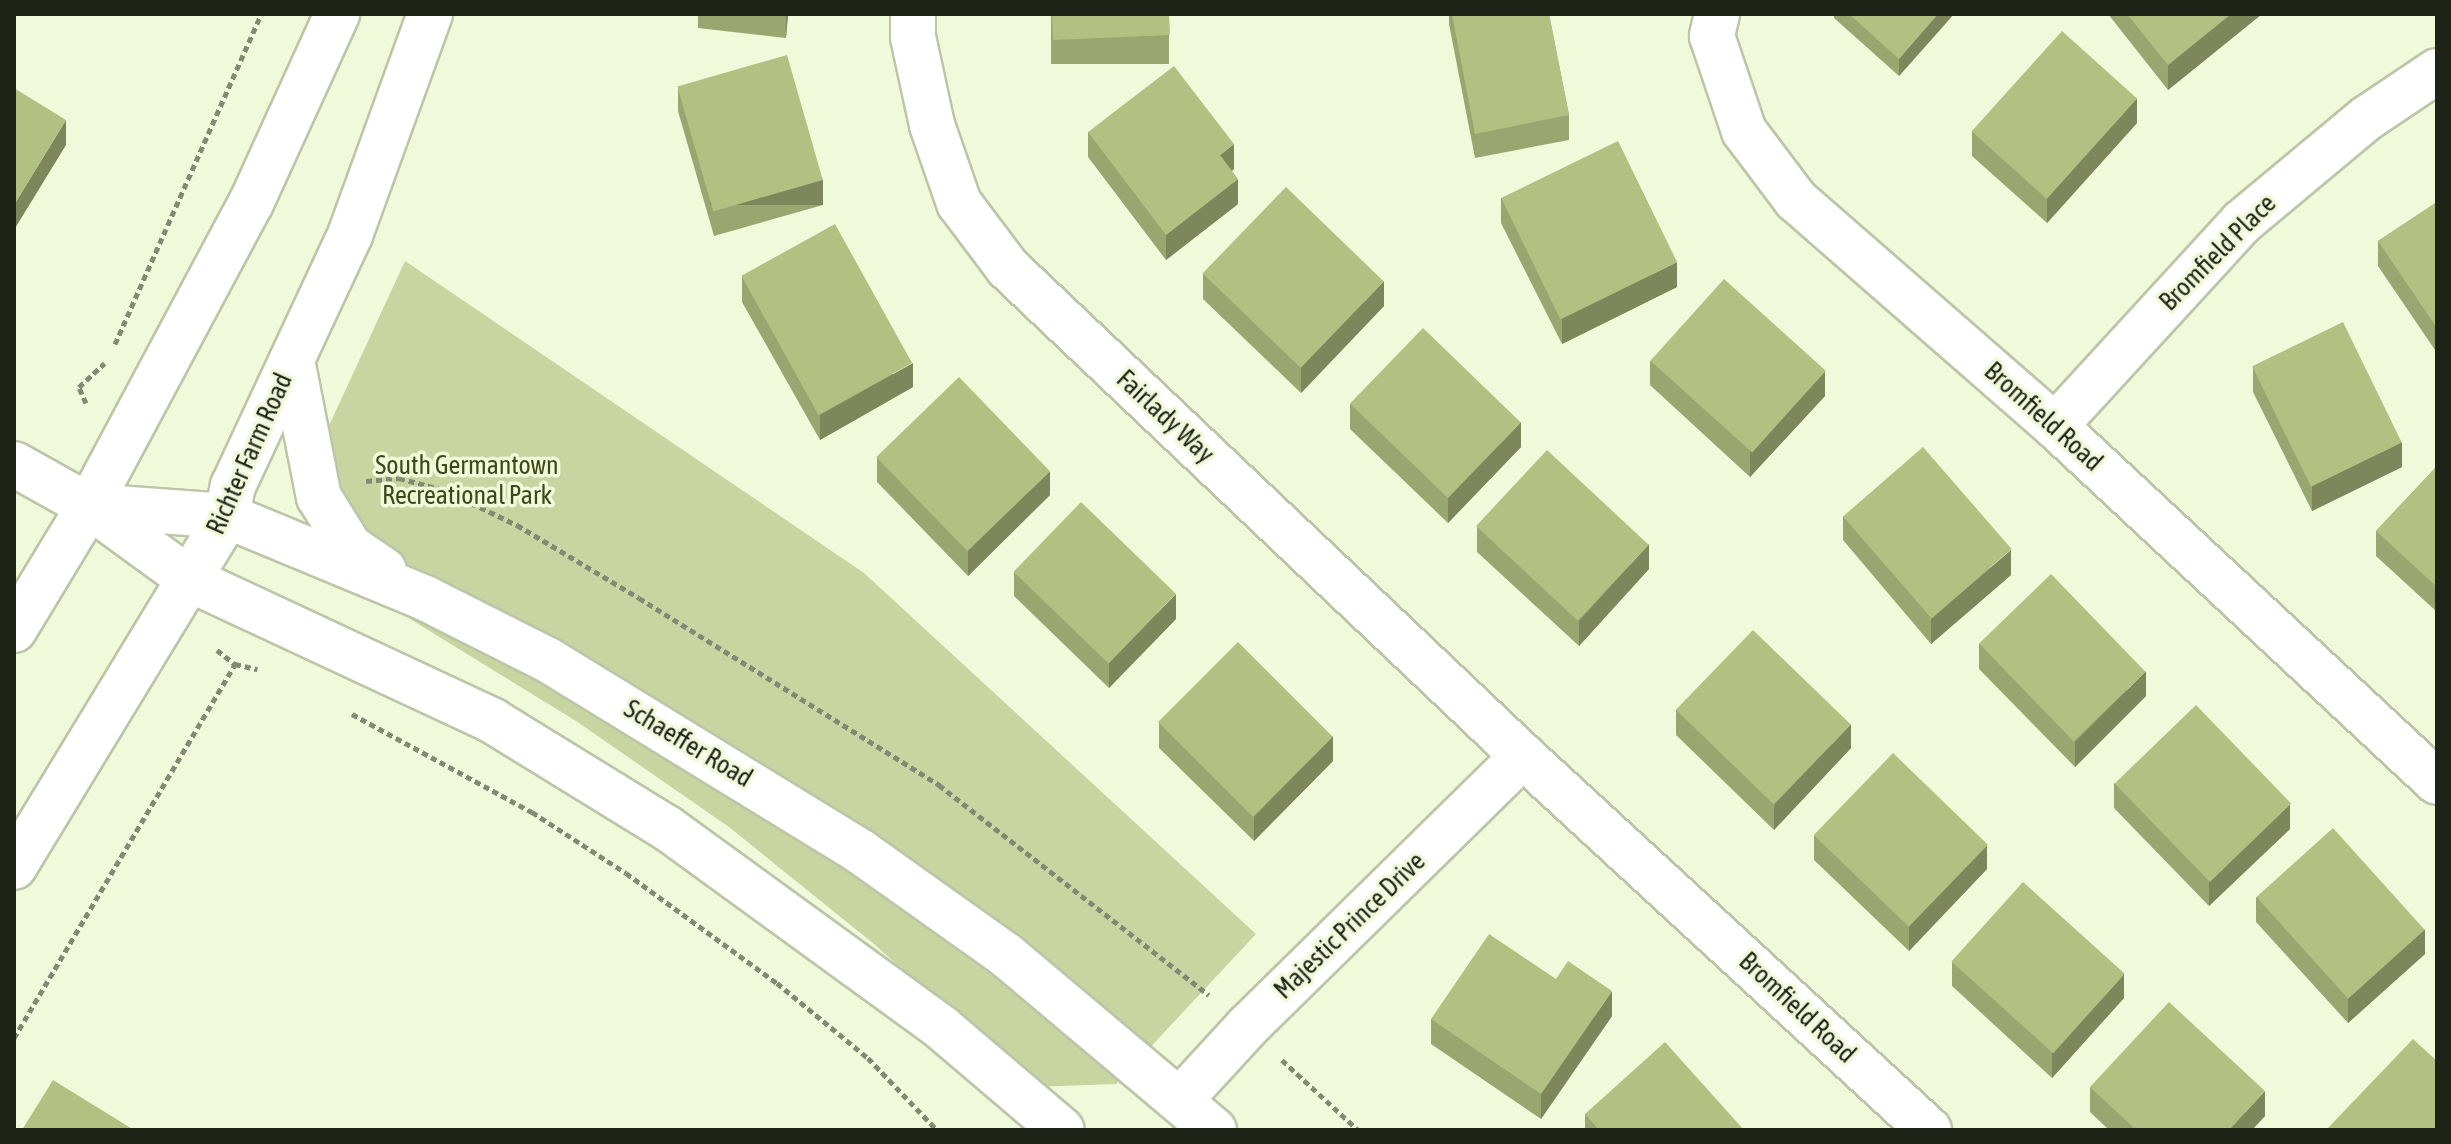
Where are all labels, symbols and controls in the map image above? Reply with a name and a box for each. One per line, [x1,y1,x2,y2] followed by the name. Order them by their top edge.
[2153,188,2283,318] street label: Bromfield Place
[1978,356,2108,478] street label: Bromfield Road
[1110,364,1220,470] street label: Fairlady Way
[201,369,299,539] street label: Richter Farm Road
[375,450,559,512] park label: South Germantown Recreational Park
[618,694,758,794] street label: Schaeffer Road
[1268,846,1432,1006] street label: Majestic Prince Drive
[1732,946,1862,1070] street label: Bromfield Road

